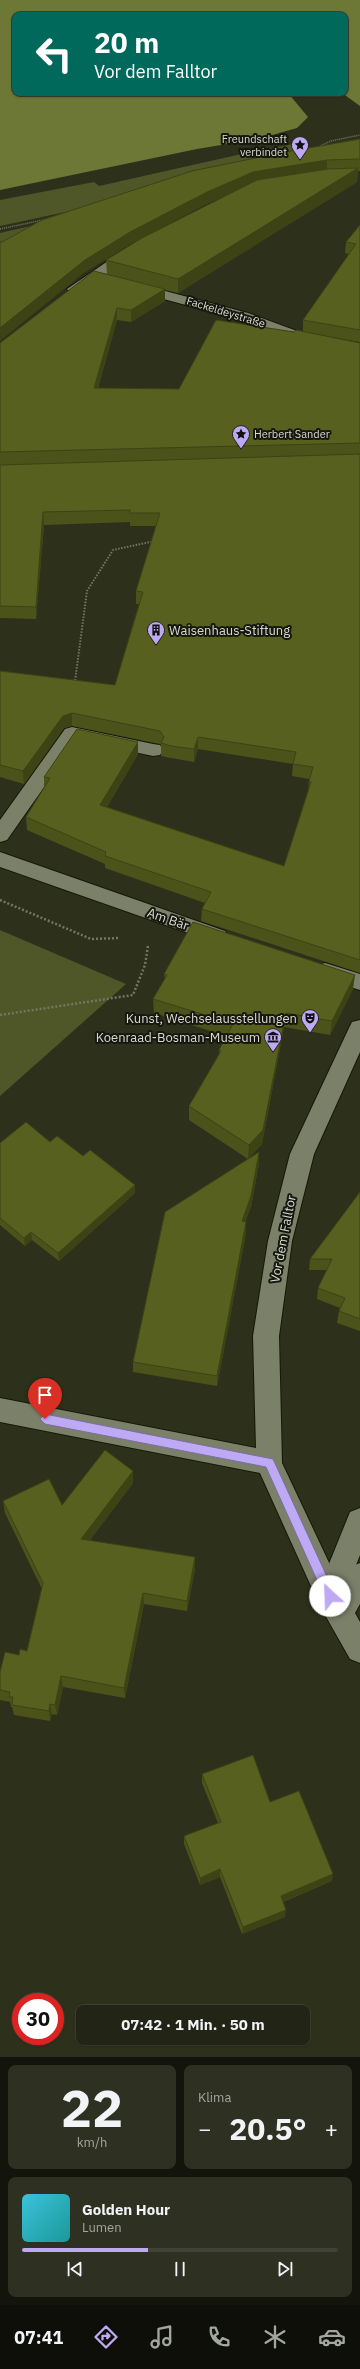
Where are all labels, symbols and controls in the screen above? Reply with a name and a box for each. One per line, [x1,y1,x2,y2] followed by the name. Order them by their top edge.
[94,24,159,61] text: 20 m
[28,28,80,80] icon: left
[94,60,217,83] text: Vor dem Falltor
[222,132,287,159] place label: Freundschaft verbindet
[290,135,310,160] place icon: Freundschaft verbindet
[185,293,267,331] street label: Fackeldeystraße
[231,424,251,449] place icon: Herbert Sander
[254,427,330,441] place label: Herbert Sander
[146,620,166,645] building icon: Waisenhaus-Stiftung
[169,622,290,639] place label: Waisenhaus-Stiftung
[145,904,191,934] street label: Am Bär
[300,1008,320,1033] theatre icon: Kunst, Wechselausstellungen
[126,1010,297,1027] place label: Kunst, Wechselausstellungen
[263,1027,283,1052] museum icon: Koenraad-Bosman-Museum
[96,1029,260,1046] place label: Koenraad-Bosman-Museum
[266,1194,300,1284] street label: Vor dem Falltor
[28,1378,62,1419] pin
[34,1384,56,1406] icon: arrive
[309,1575,351,1617] position arrow
[12,1993,64,2045] speed limit sign: 30
[121,2015,265,2034] text: 07:42 · 1 Min. · 50 m
[61,2074,123,2141] text: 22
[198,2089,231,2106] text: Klima
[229,2109,307,2148] text: 20.5°
[198,2114,211,2143] text: −
[325,2114,338,2143] text: +
[77,2134,107,2151] text: km/h
[82,2200,170,2219] text: Golden Hour
[82,2219,122,2236] text: Lumen
[64,2258,86,2280] icon: previous
[169,2258,191,2280] icon: pause
[274,2258,296,2280] icon: next
[92,2323,120,2351] icon: directions
[148,2323,176,2351] icon: music
[205,2323,233,2351] icon: phone
[261,2323,289,2351] icon: climate
[318,2323,346,2351] icon: car
[14,2326,63,2349] text: 07:41

